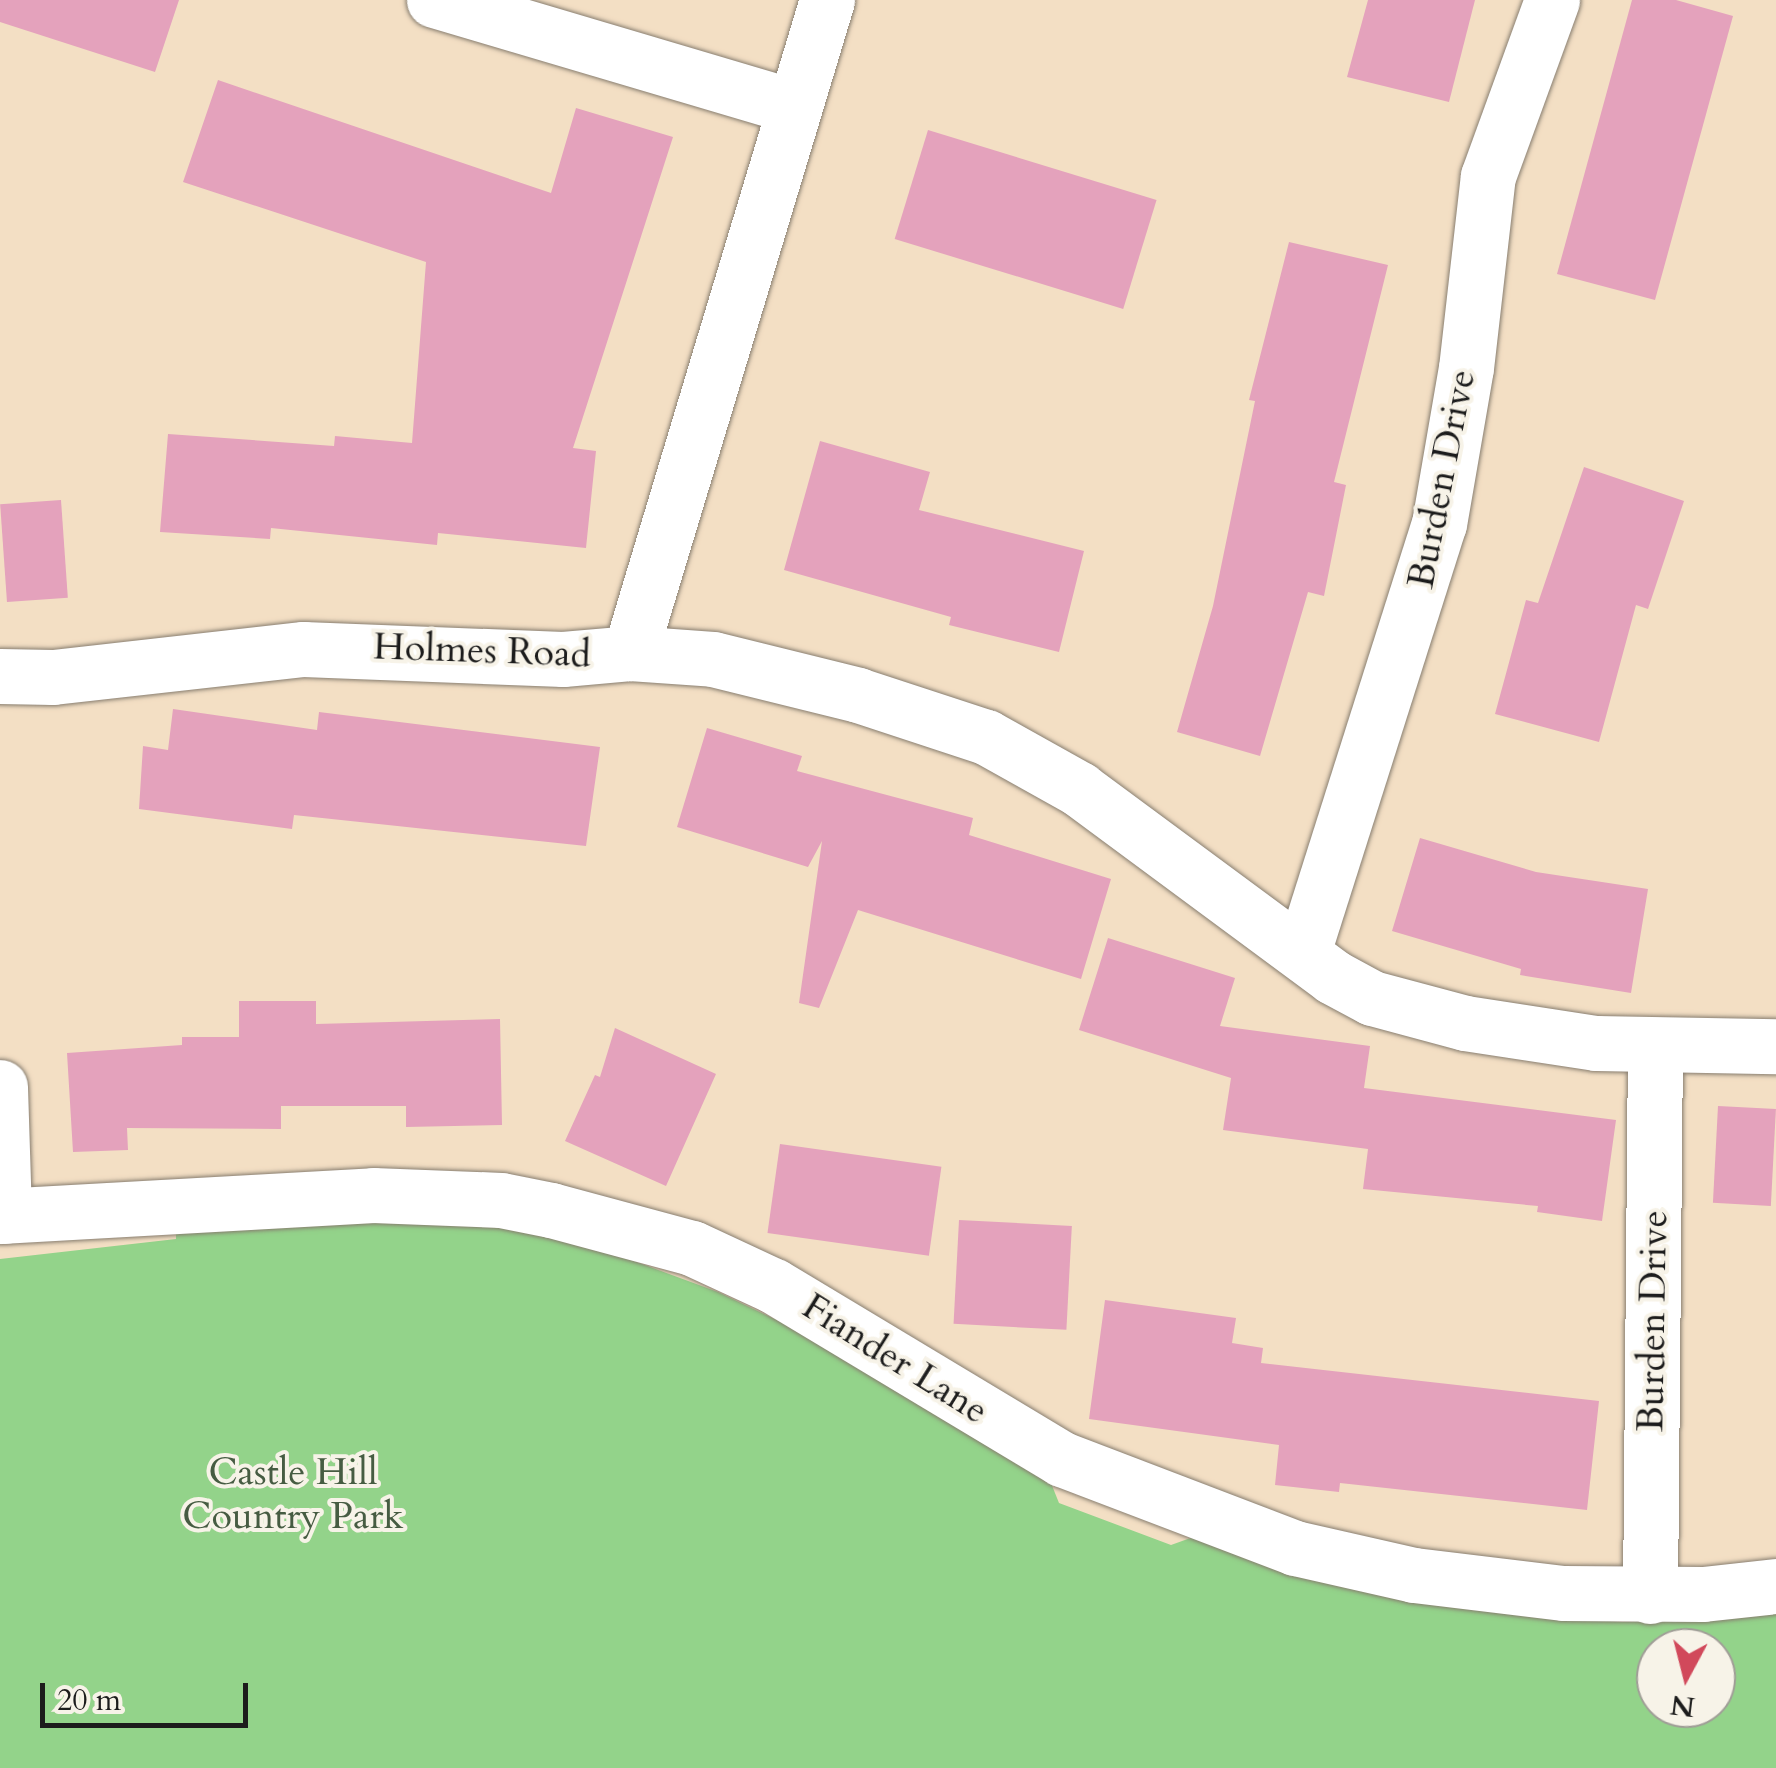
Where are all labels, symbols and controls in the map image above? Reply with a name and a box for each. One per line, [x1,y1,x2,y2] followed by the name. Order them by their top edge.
[1398,366,1486,592] street label: Burden Drive
[372,624,592,678] street label: Holmes Road
[1628,1210,1678,1432] street label: Burden Drive
[794,1284,996,1434] street label: Fiander Lane
[182,1450,404,1540] park label: Castle Hill Country Park
[1636,1628,1736,1728] north arrow
[45,1663,252,1725] scale bar
[57,1680,121,1721] text: 20 m
[1668,1685,1697,1726] text: N

